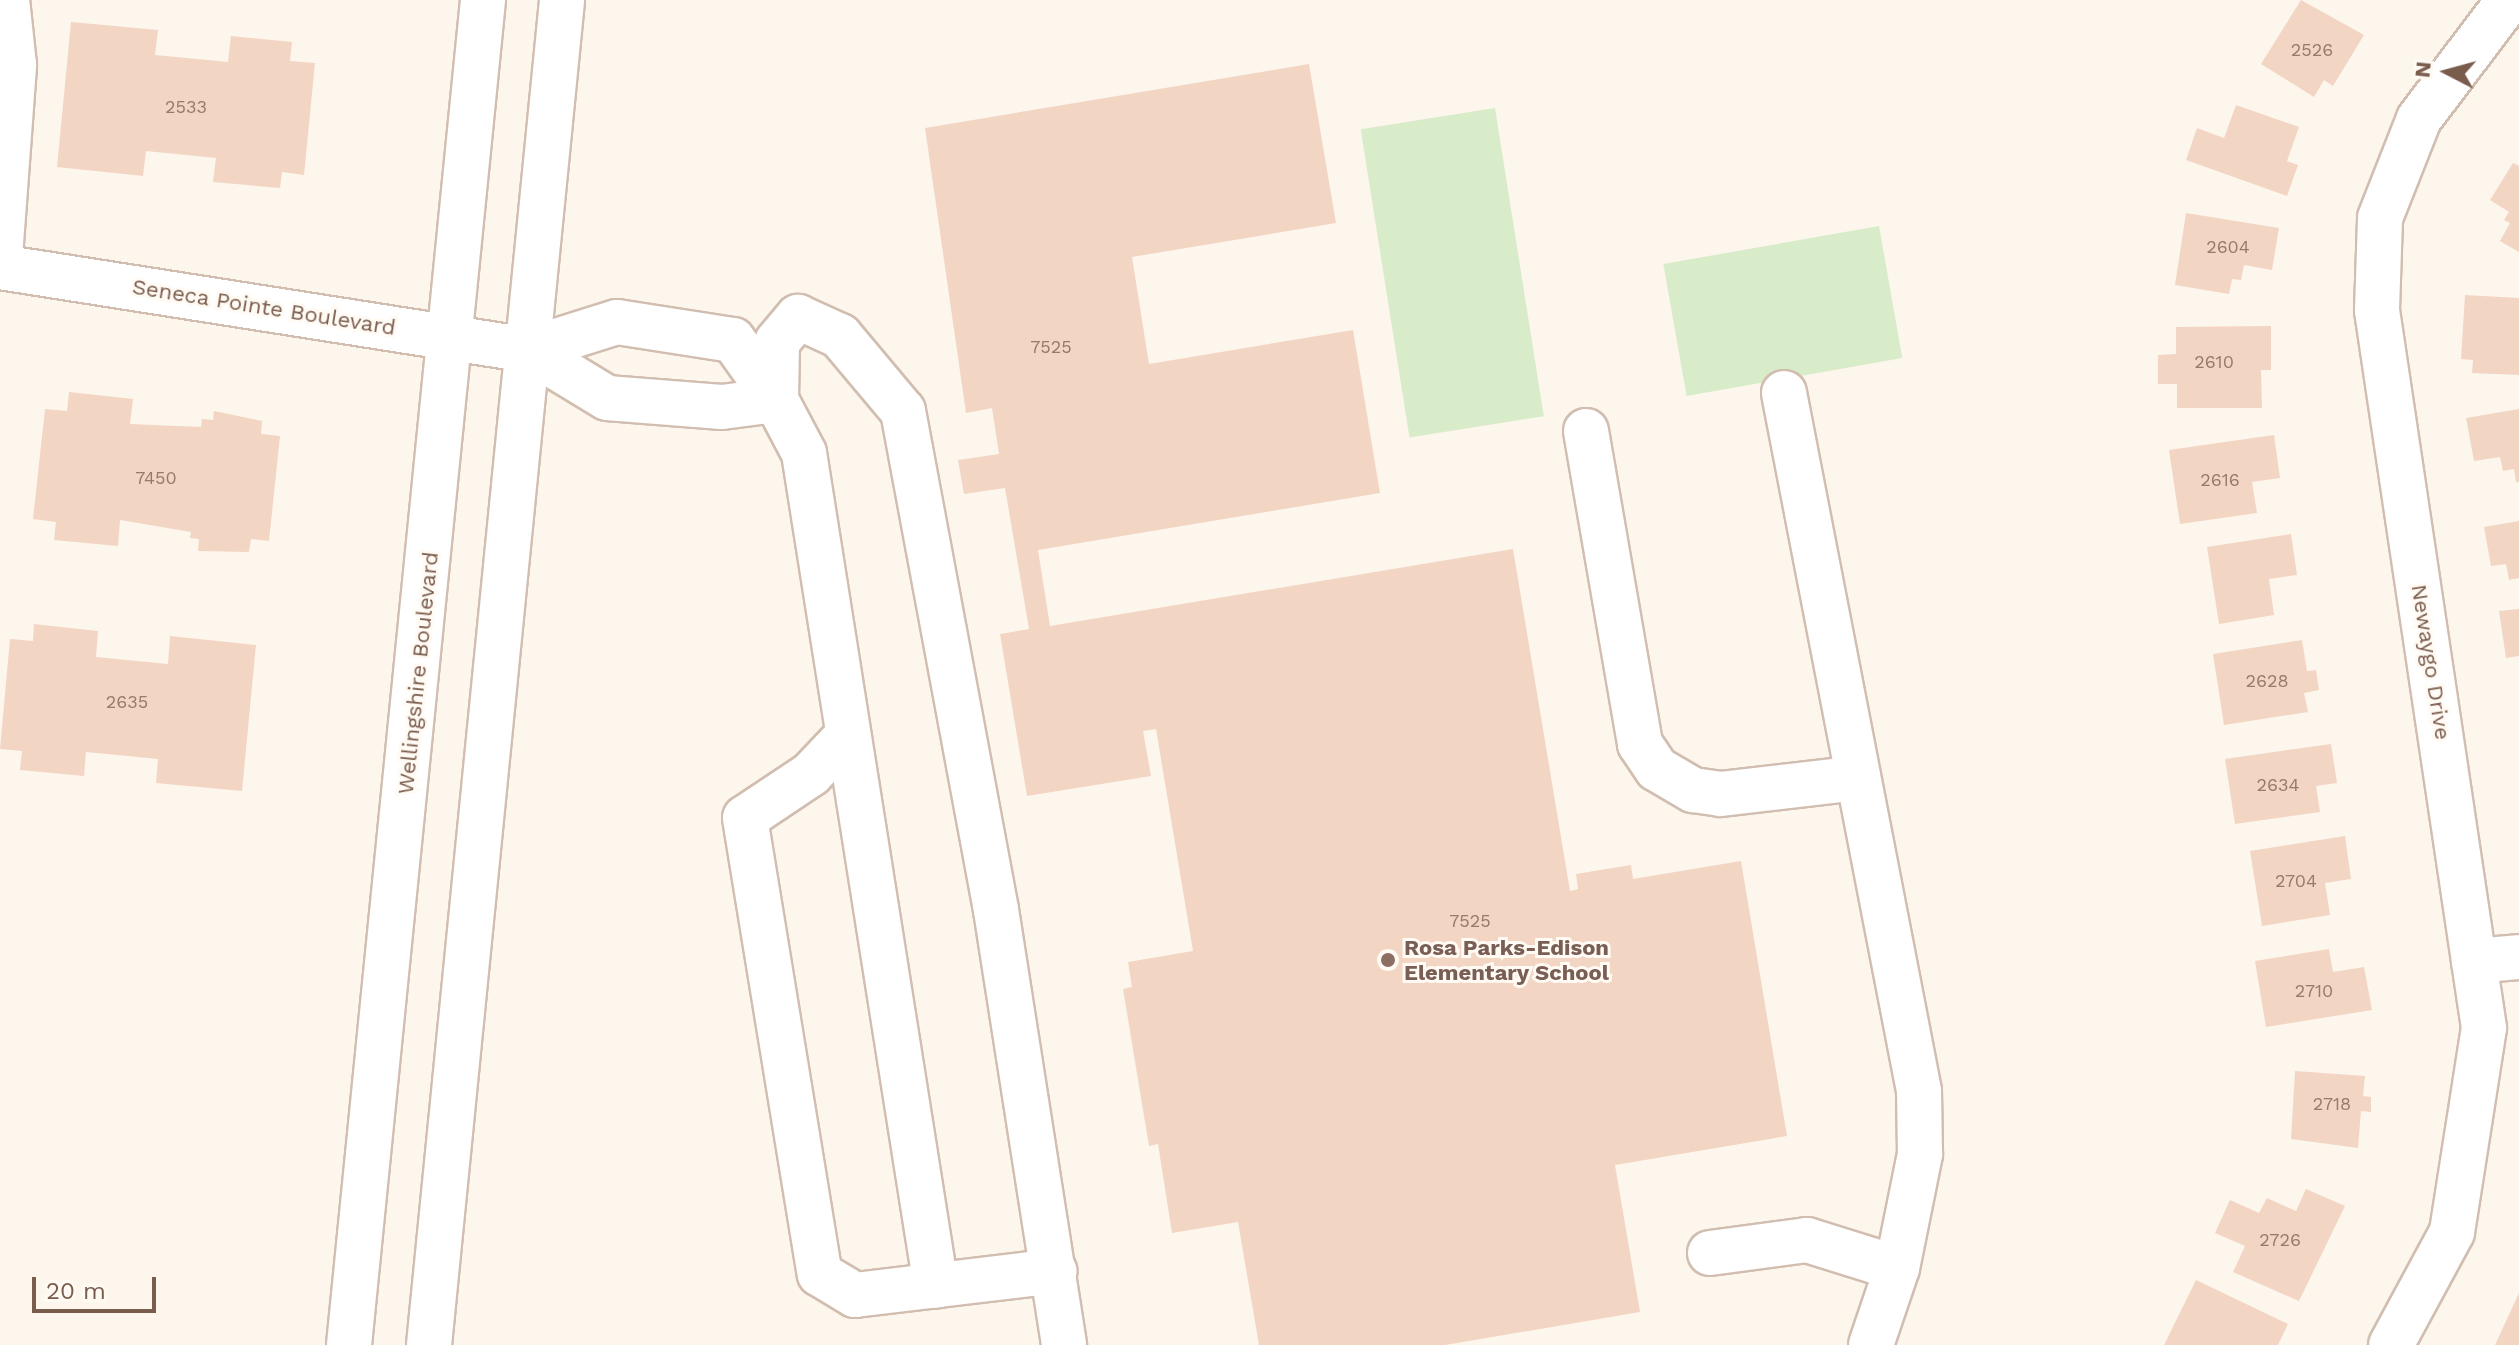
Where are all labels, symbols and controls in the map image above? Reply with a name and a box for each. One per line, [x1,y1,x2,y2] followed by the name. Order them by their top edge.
[2407,32,2487,112] north arrow
[2291,39,2333,61] house number: 2526
[2409,60,2436,79] text: N
[165,96,207,118] house number: 2533
[2206,236,2250,258] house number: 2604
[130,273,398,341] street label: Seneca Pointe Boulevard
[1030,336,1072,358] house number: 7525
[2194,351,2234,373] house number: 2610
[135,467,177,489] house number: 7450
[2200,469,2240,491] house number: 2616
[392,550,444,796] street label: Wellingshire Boulevard
[2406,582,2456,742] street label: Newaygo Drive
[2245,670,2289,692] house number: 2628
[106,691,148,713] house number: 2635
[2257,774,2299,796] house number: 2634
[2275,870,2317,892] house number: 2704
[1449,910,1491,932] house number: 7525
[1404,934,1609,986] place label: Rosa Parks-Edison Elementary School
[1379,951,1397,969] marker: Rosa Parks-Edison Elementary School
[2295,980,2333,1002] house number: 2710
[2313,1093,2351,1115] house number: 2718
[2259,1229,2301,1251] house number: 2726
[36,1261,160,1311] scale bar
[46,1277,106,1305] text: 20 m

